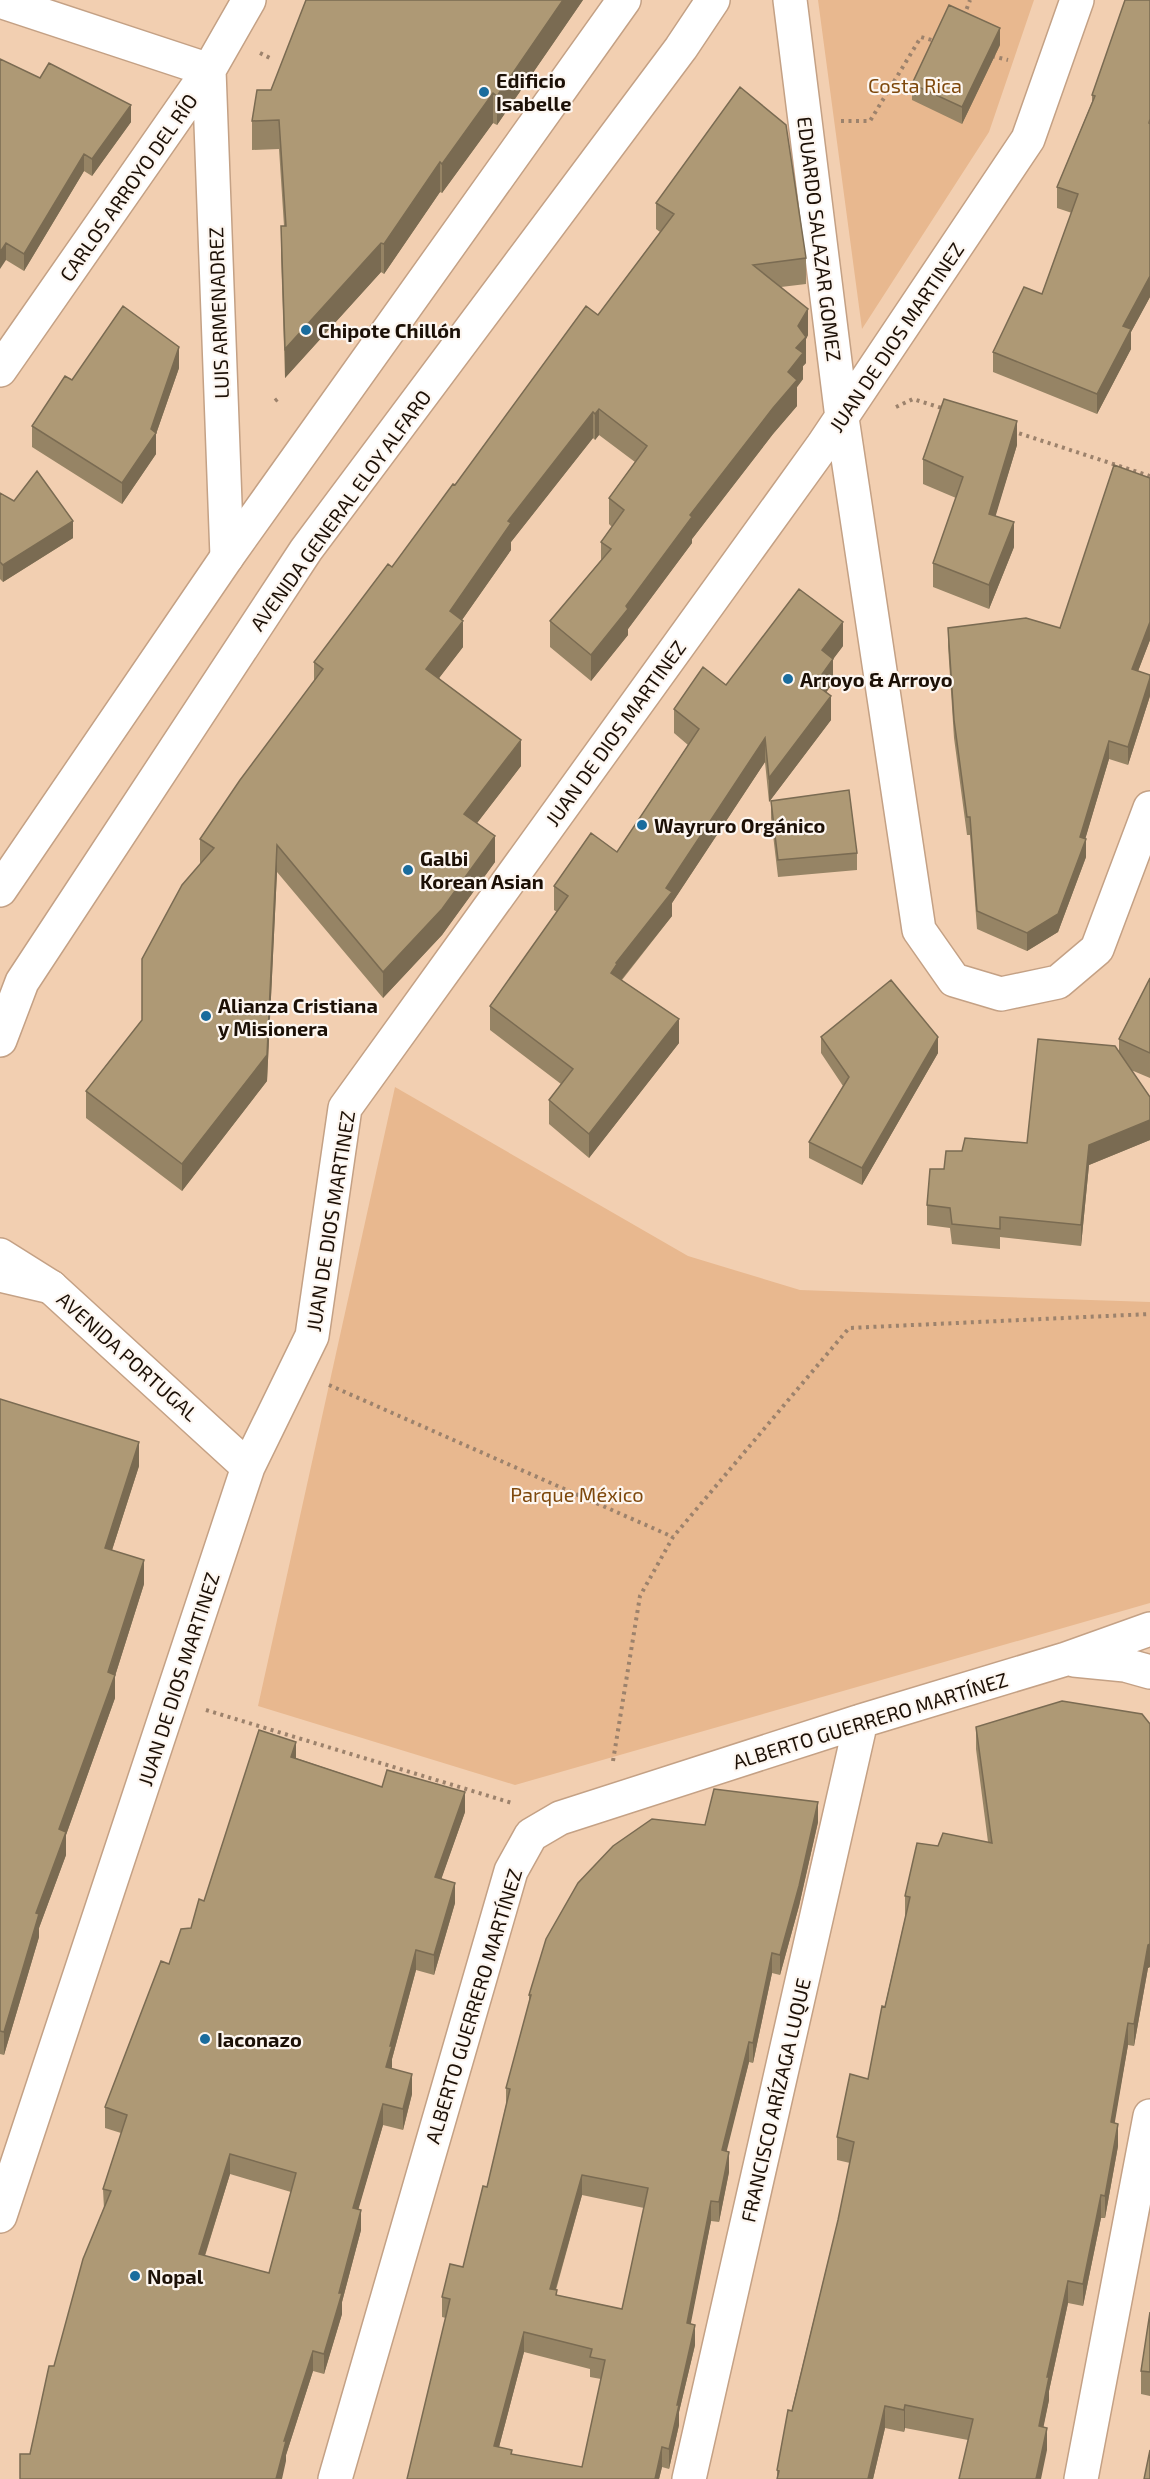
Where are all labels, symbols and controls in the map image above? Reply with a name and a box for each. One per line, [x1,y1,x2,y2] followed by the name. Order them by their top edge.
[496,68,571,115] place label: Edificio Isabelle
[868,73,962,97] park label: Costa Rica
[477,85,491,99] marker: Edificio Isabelle
[54,89,202,285] street label: CARLOS ARROYO DEL RÍO
[793,115,847,363] street label: EDUARDO SALAZAR GOMEZ
[203,227,233,399] street label: LUIS ARMENADREZ
[824,238,968,436] street label: JUAN DE DIOS MARTINEZ
[318,318,461,342] place label: Chipote Chillón
[299,323,313,337] marker: Chipote Chillón
[245,385,435,635] street label: AVENIDA GENERAL ELOY ALFARO
[540,636,690,830] street label: JUAN DE DIOS MARTINEZ
[800,667,953,692] place label: Arroyo & Arroyo
[781,672,795,686] marker: Arroyo & Arroyo
[654,813,825,838] place label: Wayruro Orgánico
[635,818,649,832] marker: Wayruro Orgánico
[420,846,544,893] place label: Galbi Korean Asian
[401,863,415,877] marker: Galbi Korean Asian
[218,993,378,1041] place label: Alianza Cristiana y Misionera
[199,1009,213,1023] marker: Alianza Cristiana y Misionera
[301,1109,359,1333] street label: JUAN DE DIOS MARTINEZ
[52,1286,204,1426] street label: AVENIDA PORTUGAL
[510,1482,644,1506] park label: Parque México
[132,1569,224,1789] street label: JUAN DE DIOS MARTINEZ
[730,1667,1010,1773] street label: ALBERTO GUERRERO MARTÍNEZ
[420,1866,526,2146] street label: ALBERTO GUERRERO MARTÍNEZ
[735,1976,815,2224] street label: FRANCISCO ARÍZAGA LUQUE
[217,2027,302,2051] place label: Iaconazo
[198,2032,212,2046] marker: Iaconazo
[147,2264,204,2288] place label: Nopal
[128,2269,142,2283] marker: Nopal

